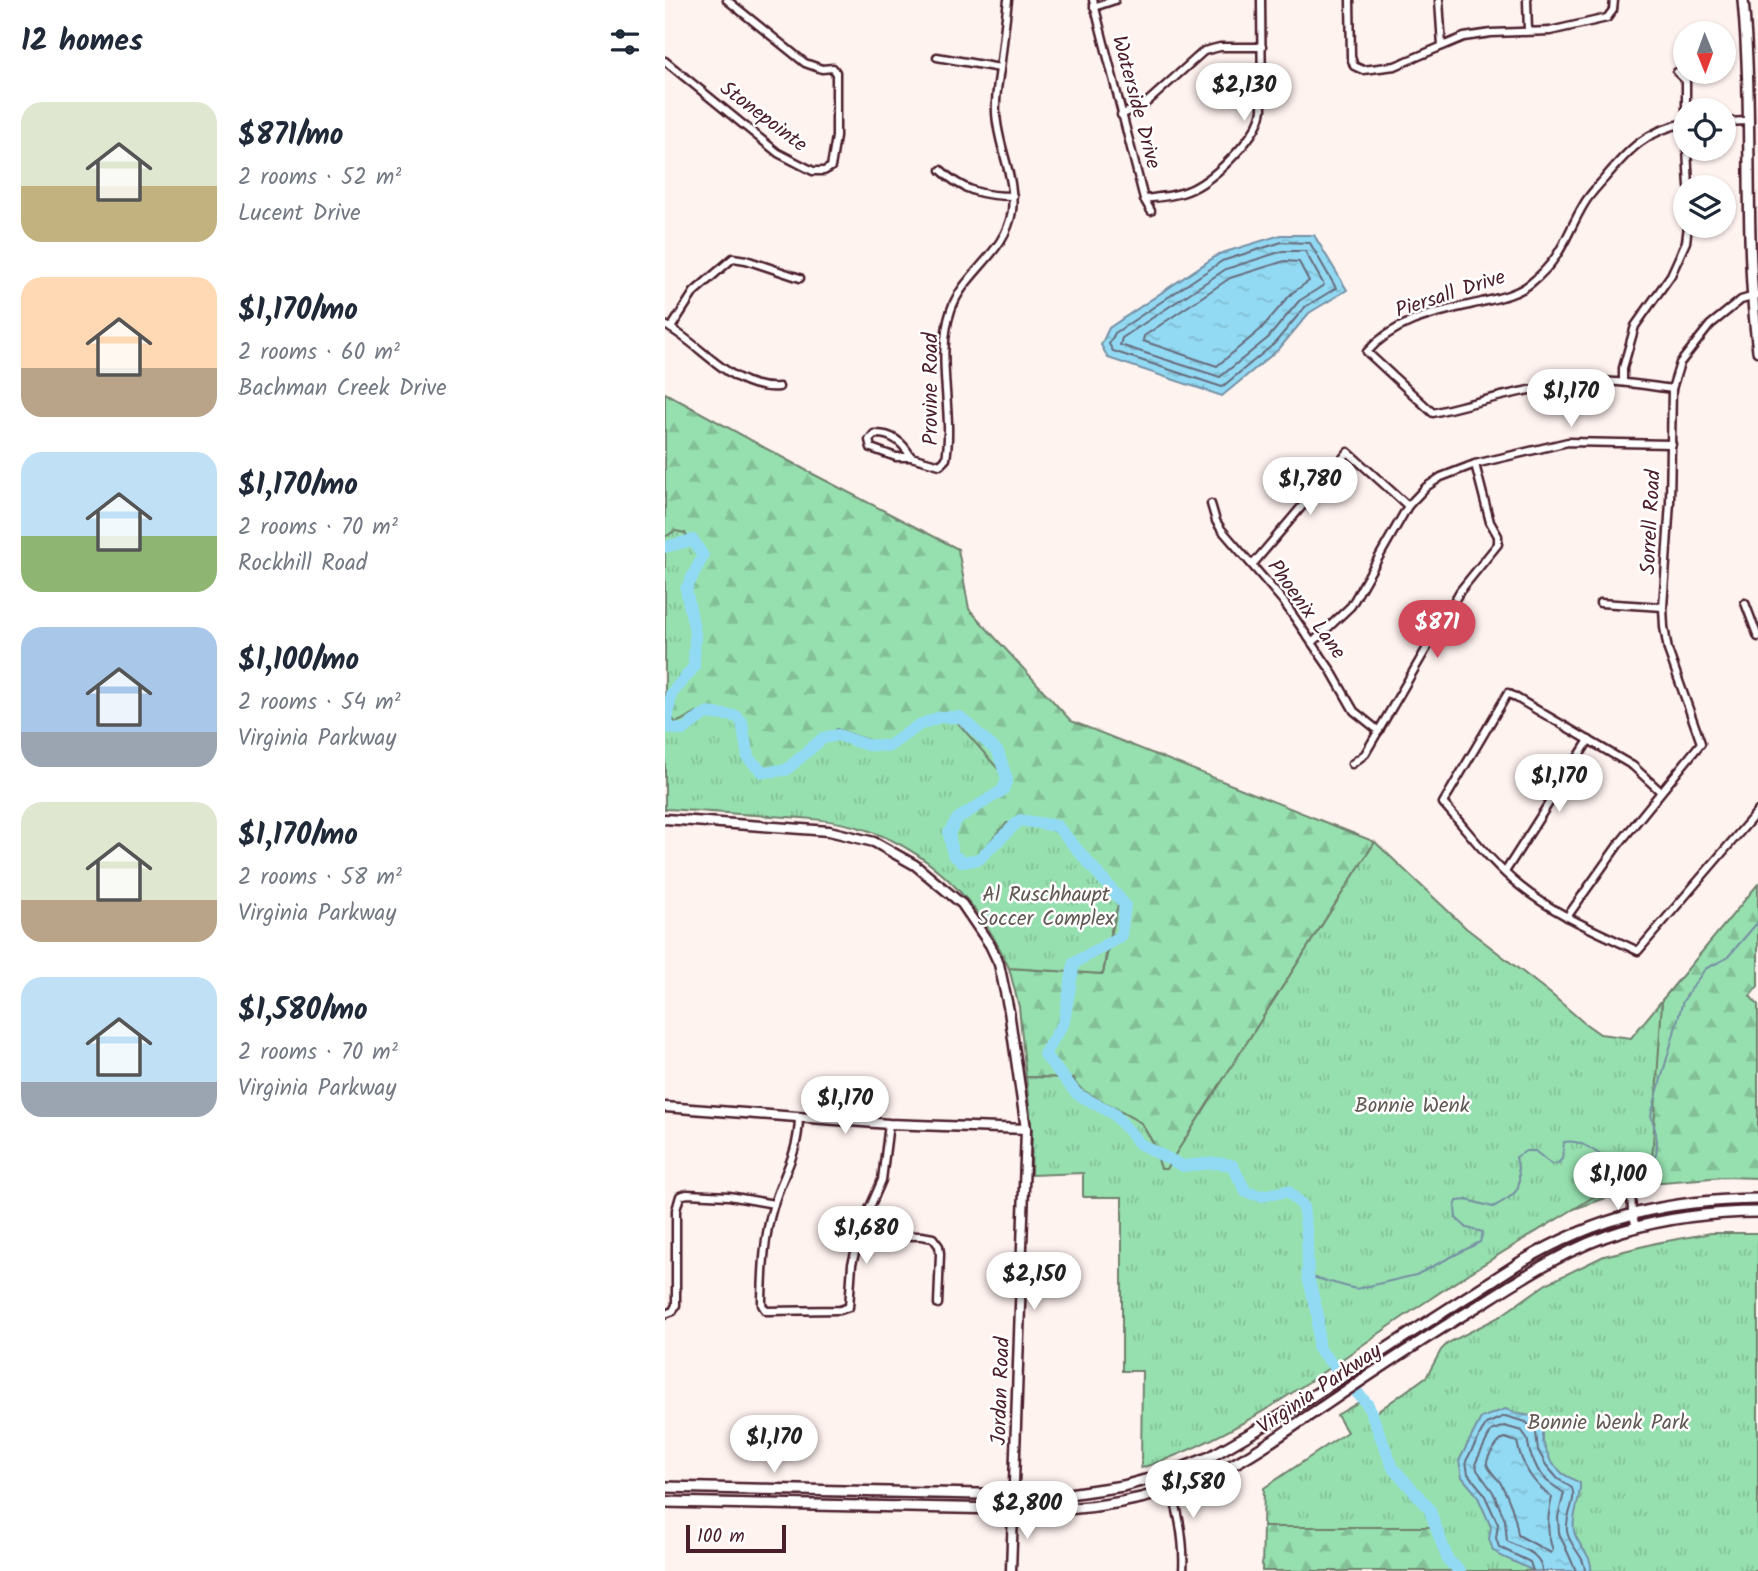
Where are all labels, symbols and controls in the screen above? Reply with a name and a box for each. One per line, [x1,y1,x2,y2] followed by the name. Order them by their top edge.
[21,18,143,66] text: 12 homes
[1673,21,1736,84] north arrow
[1673,21,1736,238] map controls
[606,23,644,61] icon: filters
[1102,32,1169,173] street label: Waterside Drive
[1187,64,1301,123] pin: $2,130
[1212,68,1276,104] text: $2,130
[712,73,814,162] street label: Stonepointe
[1673,98,1736,161] button: locate
[238,112,343,160] text: $871/mo
[77,130,161,214] icon: home
[238,160,401,196] text: 2 rooms · 52 m²
[1673,175,1736,238] button: layers
[238,196,361,232] text: Lucent Drive
[1391,261,1510,328] street label: Piersall Drive
[238,287,358,335] text: $1,170/mo
[77,305,161,389] icon: home
[915,332,948,445] street label: Provine Road
[238,335,400,371] text: 2 rooms · 60 m²
[1514,370,1628,429] pin: $1,170
[238,371,447,407] text: Bachman Creek Drive
[1543,374,1599,410] text: $1,170
[1253,458,1367,517] pin: $1,780
[238,462,358,510] text: $1,170/mo
[1279,462,1341,498] text: $1,780
[1632,468,1671,575] street label: Sorrell Road
[77,480,161,564] icon: home
[238,510,398,546] text: 2 rooms · 70 m²
[238,546,367,582] text: Rockhill Road
[1258,553,1354,667] street label: Phoenix Lane
[1396,600,1478,660] pin: $871
[1415,605,1460,641] text: $871
[238,637,359,685] text: $1,100/mo
[77,655,161,739] icon: home
[238,685,401,721] text: 2 rooms · 54 m²
[238,721,396,757] text: Virginia Parkway
[1502,754,1616,814] pin: $1,170
[1531,759,1587,795] text: $1,170
[238,812,358,860] text: $1,170/mo
[77,830,161,914] icon: home
[238,860,402,896] text: 2 rooms · 58 m²
[978,879,1115,936] park label: Al Ruschhaupt Soccer Complex
[238,896,396,932] text: Virginia Parkway
[238,987,368,1035] text: $1,580/mo
[77,1005,161,1089] icon: home
[238,1035,398,1071] text: 2 rooms · 70 m²
[238,1071,396,1107] text: Virginia Parkway
[788,1076,902,1136] pin: $1,170
[817,1081,873,1117] text: $1,170
[1354,1090,1470,1123] park label: Bonnie Wenk
[1561,1152,1675,1212] pin: $1,100
[1589,1157,1647,1193] text: $1,100
[809,1206,923,1266] pin: $1,680
[834,1211,898,1247] text: $1,680
[977,1252,1091,1312] pin: $2,150
[1002,1257,1066,1293] text: $2,150
[1251,1335,1389,1443] street label: Virginia Parkway
[983,1336,1020,1446] street label: Jordan Road
[1527,1407,1689,1440] park label: Bonnie Wenk Park
[717,1416,831,1475] pin: $1,170
[746,1420,802,1456] text: $1,170
[1136,1460,1250,1520] pin: $1,580
[1161,1465,1225,1501] text: $1,580
[970,1482,1084,1541] pin: $2,800
[992,1486,1062,1522] text: $2,800
[686,1522,786,1554] scale bar
[697,1522,745,1552] text: 100 m

